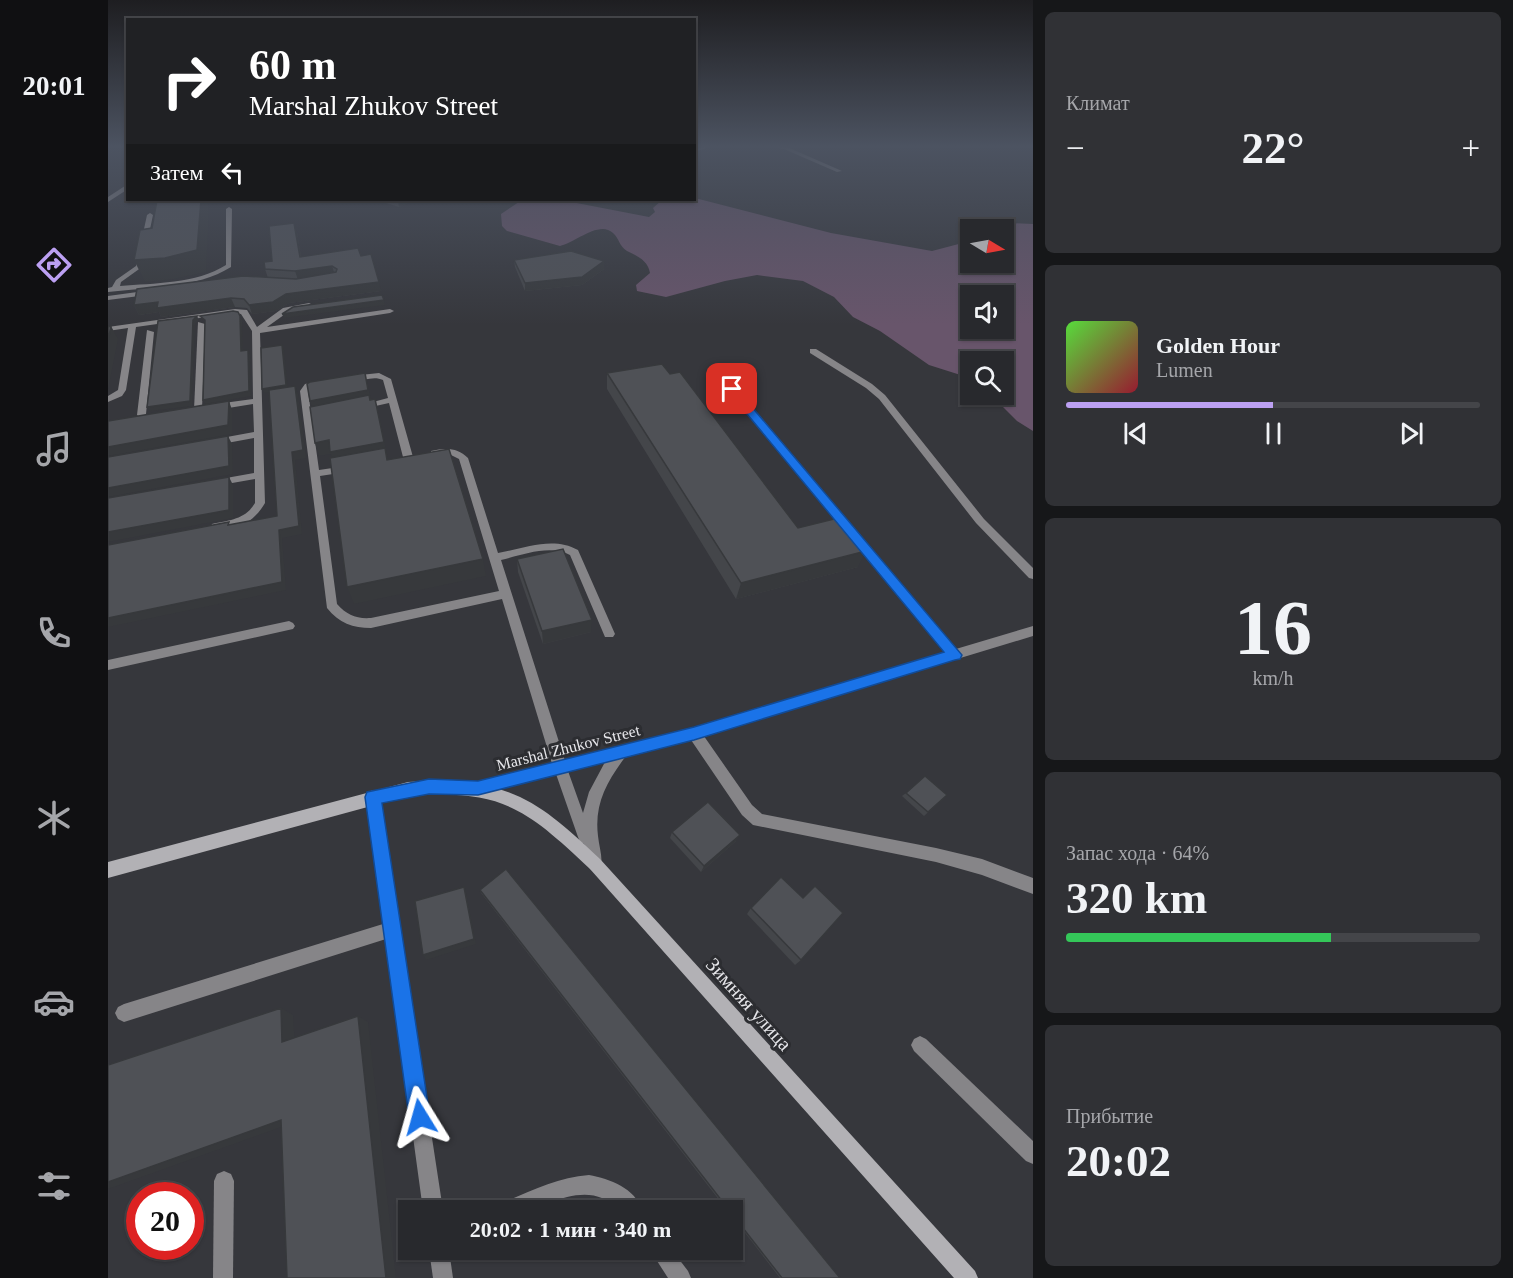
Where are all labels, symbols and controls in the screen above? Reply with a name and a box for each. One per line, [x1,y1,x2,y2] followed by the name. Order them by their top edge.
[150,42,228,120] icon: right
[249,42,337,88] text: 60 m
[23,71,86,101] text: 20:01
[249,91,498,121] text: Marshal Zhukov Street
[1066,92,1130,114] text: Климат
[1242,123,1305,173] text: 22°
[1066,130,1085,166] text: −
[1461,130,1480,166] text: +
[216,156,249,189] icon: left
[150,160,204,185] text: Затем
[960,219,1014,273] north arrow
[960,219,1014,405] map controls
[33,244,75,286] icon: directions
[960,285,1014,339] button: sound
[1156,333,1280,358] text: Golden Hour
[960,351,1014,405] button: search
[1156,359,1213,381] text: Lumen
[706,363,757,414] pin
[715,372,748,405] icon: arrive
[1119,417,1152,450] icon: previous
[1257,417,1290,450] icon: pause
[1395,417,1428,450] icon: next
[33,428,75,470] icon: music
[1234,584,1312,671] text: 16
[33,612,75,654] icon: phone
[1252,667,1294,689] text: km/h
[494,721,642,774] street label: Marshal Zhukov Street
[33,797,75,839] icon: climate
[1066,842,1209,864] text: Запас хода · 64%
[1066,873,1207,923] text: 320 km
[701,953,796,1056] street label: Зимняя улица
[33,981,75,1023] icon: car
[388,1085,452,1149] position arrow
[1066,1105,1153,1127] text: Прибытие
[1066,1136,1171,1186] text: 20:02
[33,1165,75,1207] icon: filters
[126,1182,204,1260] speed limit sign: 20
[470,1217,671,1242] text: 20:02 · 1 мин · 340 m

